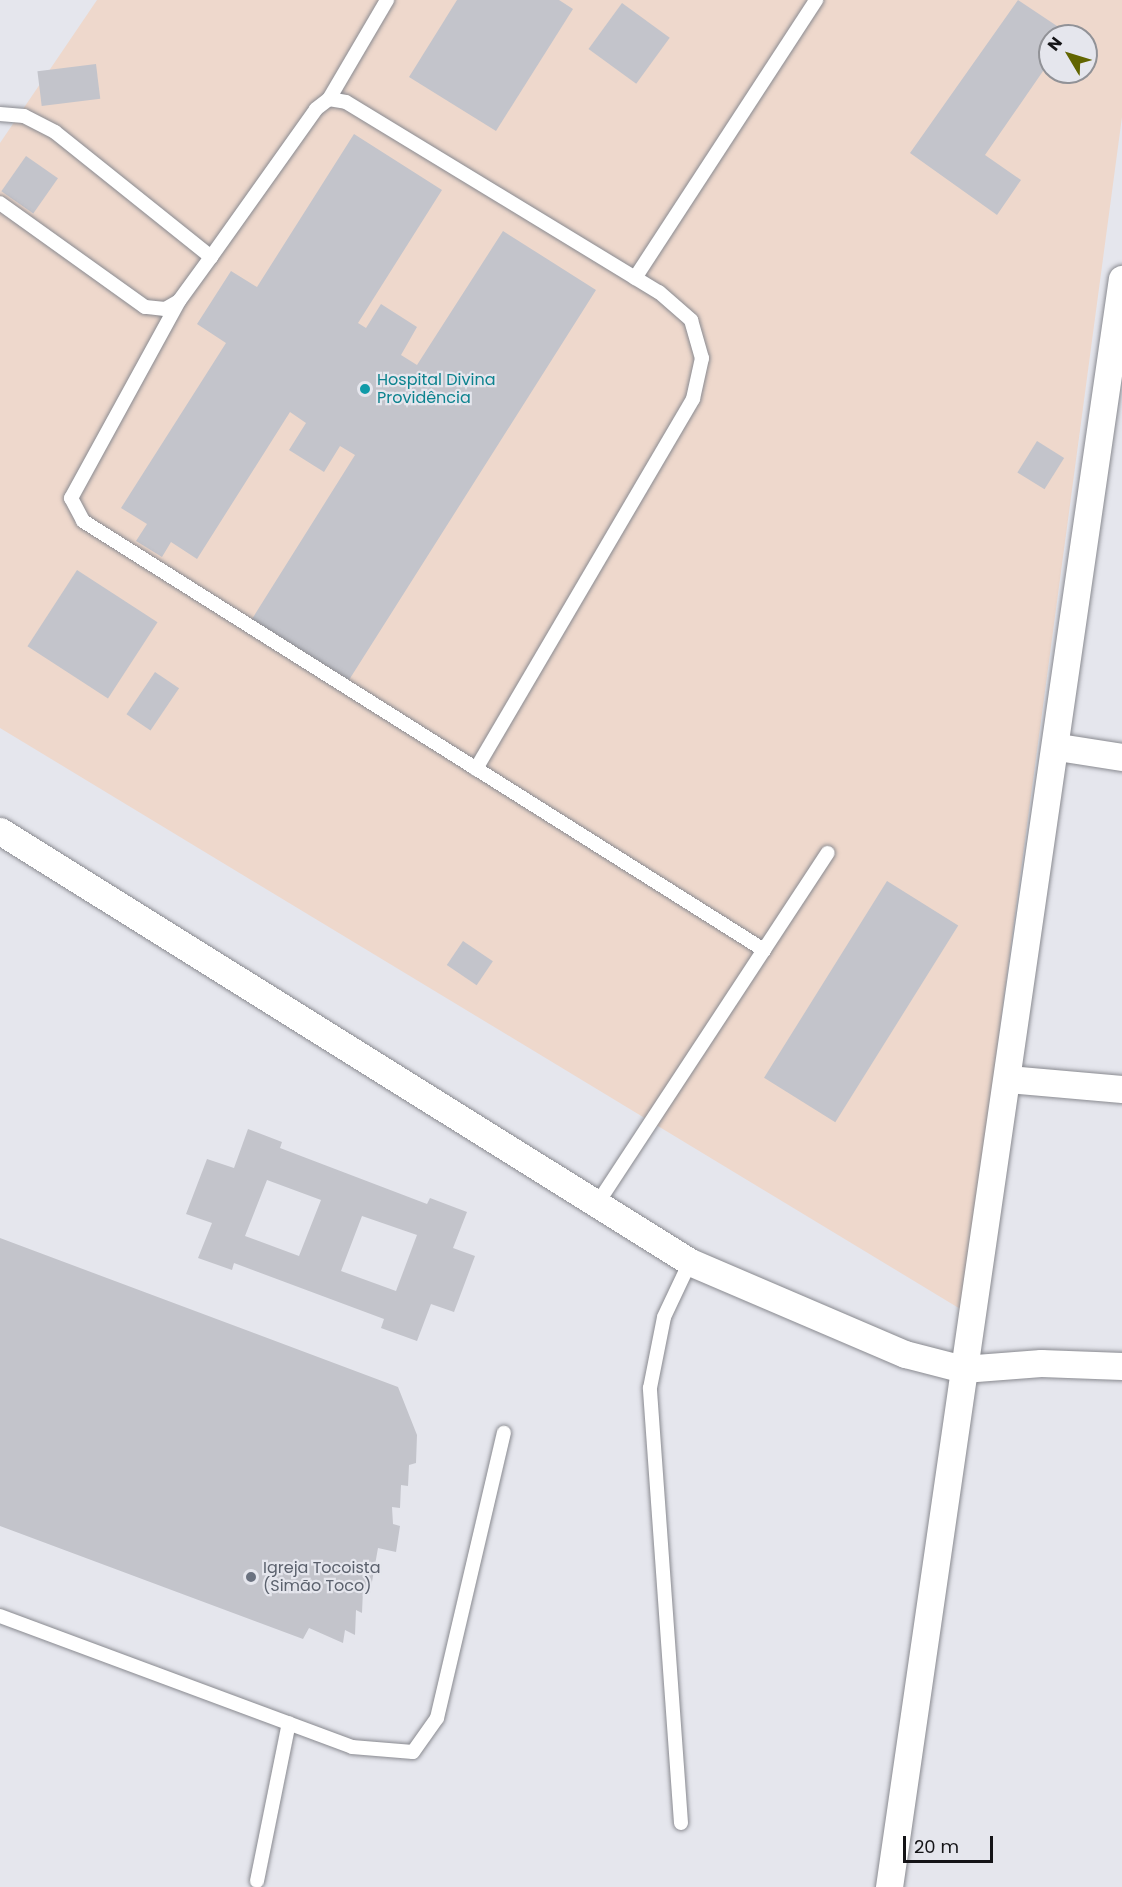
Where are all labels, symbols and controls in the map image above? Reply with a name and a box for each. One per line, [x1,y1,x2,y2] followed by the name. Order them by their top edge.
[1038,24,1098,84] north arrow
[1042,32,1068,56] text: N
[377,370,495,408] place label: Hospital Divina Providência
[358,382,372,396] marker: Hospital Divina Providência
[263,1558,380,1596] place label: Igreja Tocoista (Simão Toco)
[244,1570,258,1584] marker: Igreja Tocoista (Simão Toco)
[906,1824,996,1862] scale bar
[914,1834,959,1859] text: 20 m

